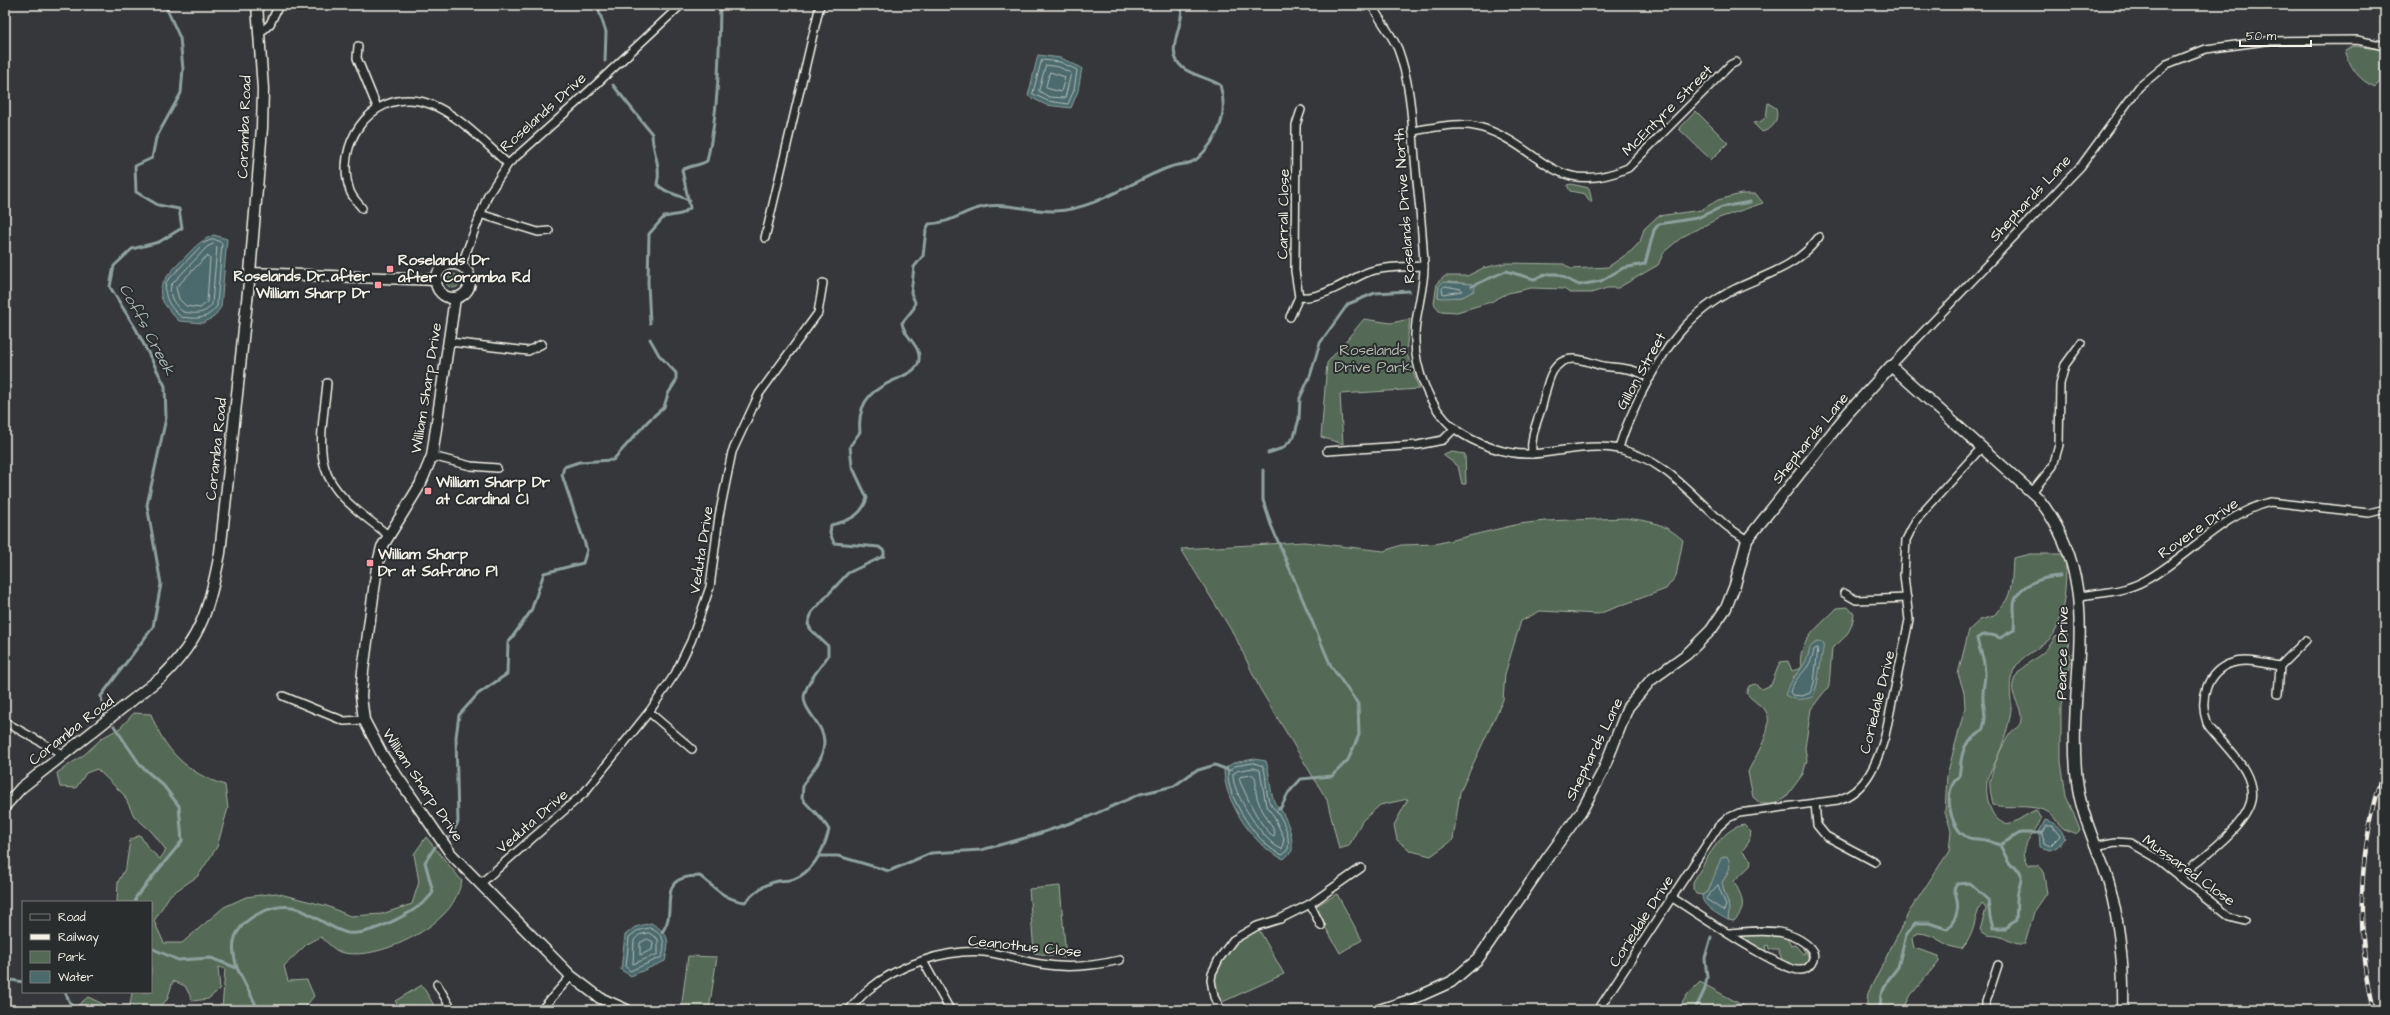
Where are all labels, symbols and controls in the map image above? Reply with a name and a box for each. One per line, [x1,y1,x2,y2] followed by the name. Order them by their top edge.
[2240,22,2311,48] scale bar
[2246,28,2277,45] text: 50 m
[1617,60,1718,161] street label: McEntyre Street
[496,68,591,157] street label: Roselands Drive
[232,75,257,179] street label: Coramba Road
[1389,127,1420,284] street label: Roselands Drive North
[1985,150,2076,246] street label: Shephards Lane
[1272,169,1295,259] street label: Carrall Close
[397,250,530,288] place label: Roselands Dr after Coramba Rd
[385,264,395,274] marker: Roselands Dr after Coramba Rd
[234,266,371,304] place label: Roselands Dr after William Sharp Dr
[114,280,181,380] water label: Coffs Creek
[373,280,383,290] marker: Roselands Dr after William Sharp Dr
[406,321,447,455] street label: William Sharp Drive
[1612,329,1671,414] street label: Gillon Street
[1335,340,1411,378] park label: Roselands Drive Park
[1767,388,1854,488] street label: Shephards Lane
[201,396,232,501] street label: Coramba Road
[435,472,551,510] place label: William Sharp Dr at Cardinal Cl
[423,486,433,496] marker: William Sharp Dr at Cardinal Cl
[2154,493,2243,564] street label: Rovere Drive
[684,505,719,596] street label: Veduta Drive
[377,544,498,582] place label: William Sharp Dr at Safrano Pl
[365,558,375,568] marker: William Sharp Dr at Safrano Pl
[2051,606,2074,700] street label: Pearce Drive
[1855,648,1900,756] street label: Coriedale Drive
[24,690,119,770] street label: Coramba Road
[1561,694,1628,804] street label: Shephards Lane
[377,725,468,846] street label: William Sharp Drive
[492,784,573,858] street label: Veduta Drive
[2138,830,2239,911] street label: Mussared Close
[1604,871,1679,971] street label: Coriedale Drive
[22,901,152,993] legend
[58,909,86,926] text: Road
[58,929,99,947] text: Railway
[967,930,1083,963] street label: Ceanothus Close
[58,949,86,966] text: Park
[58,969,94,986] text: Water

